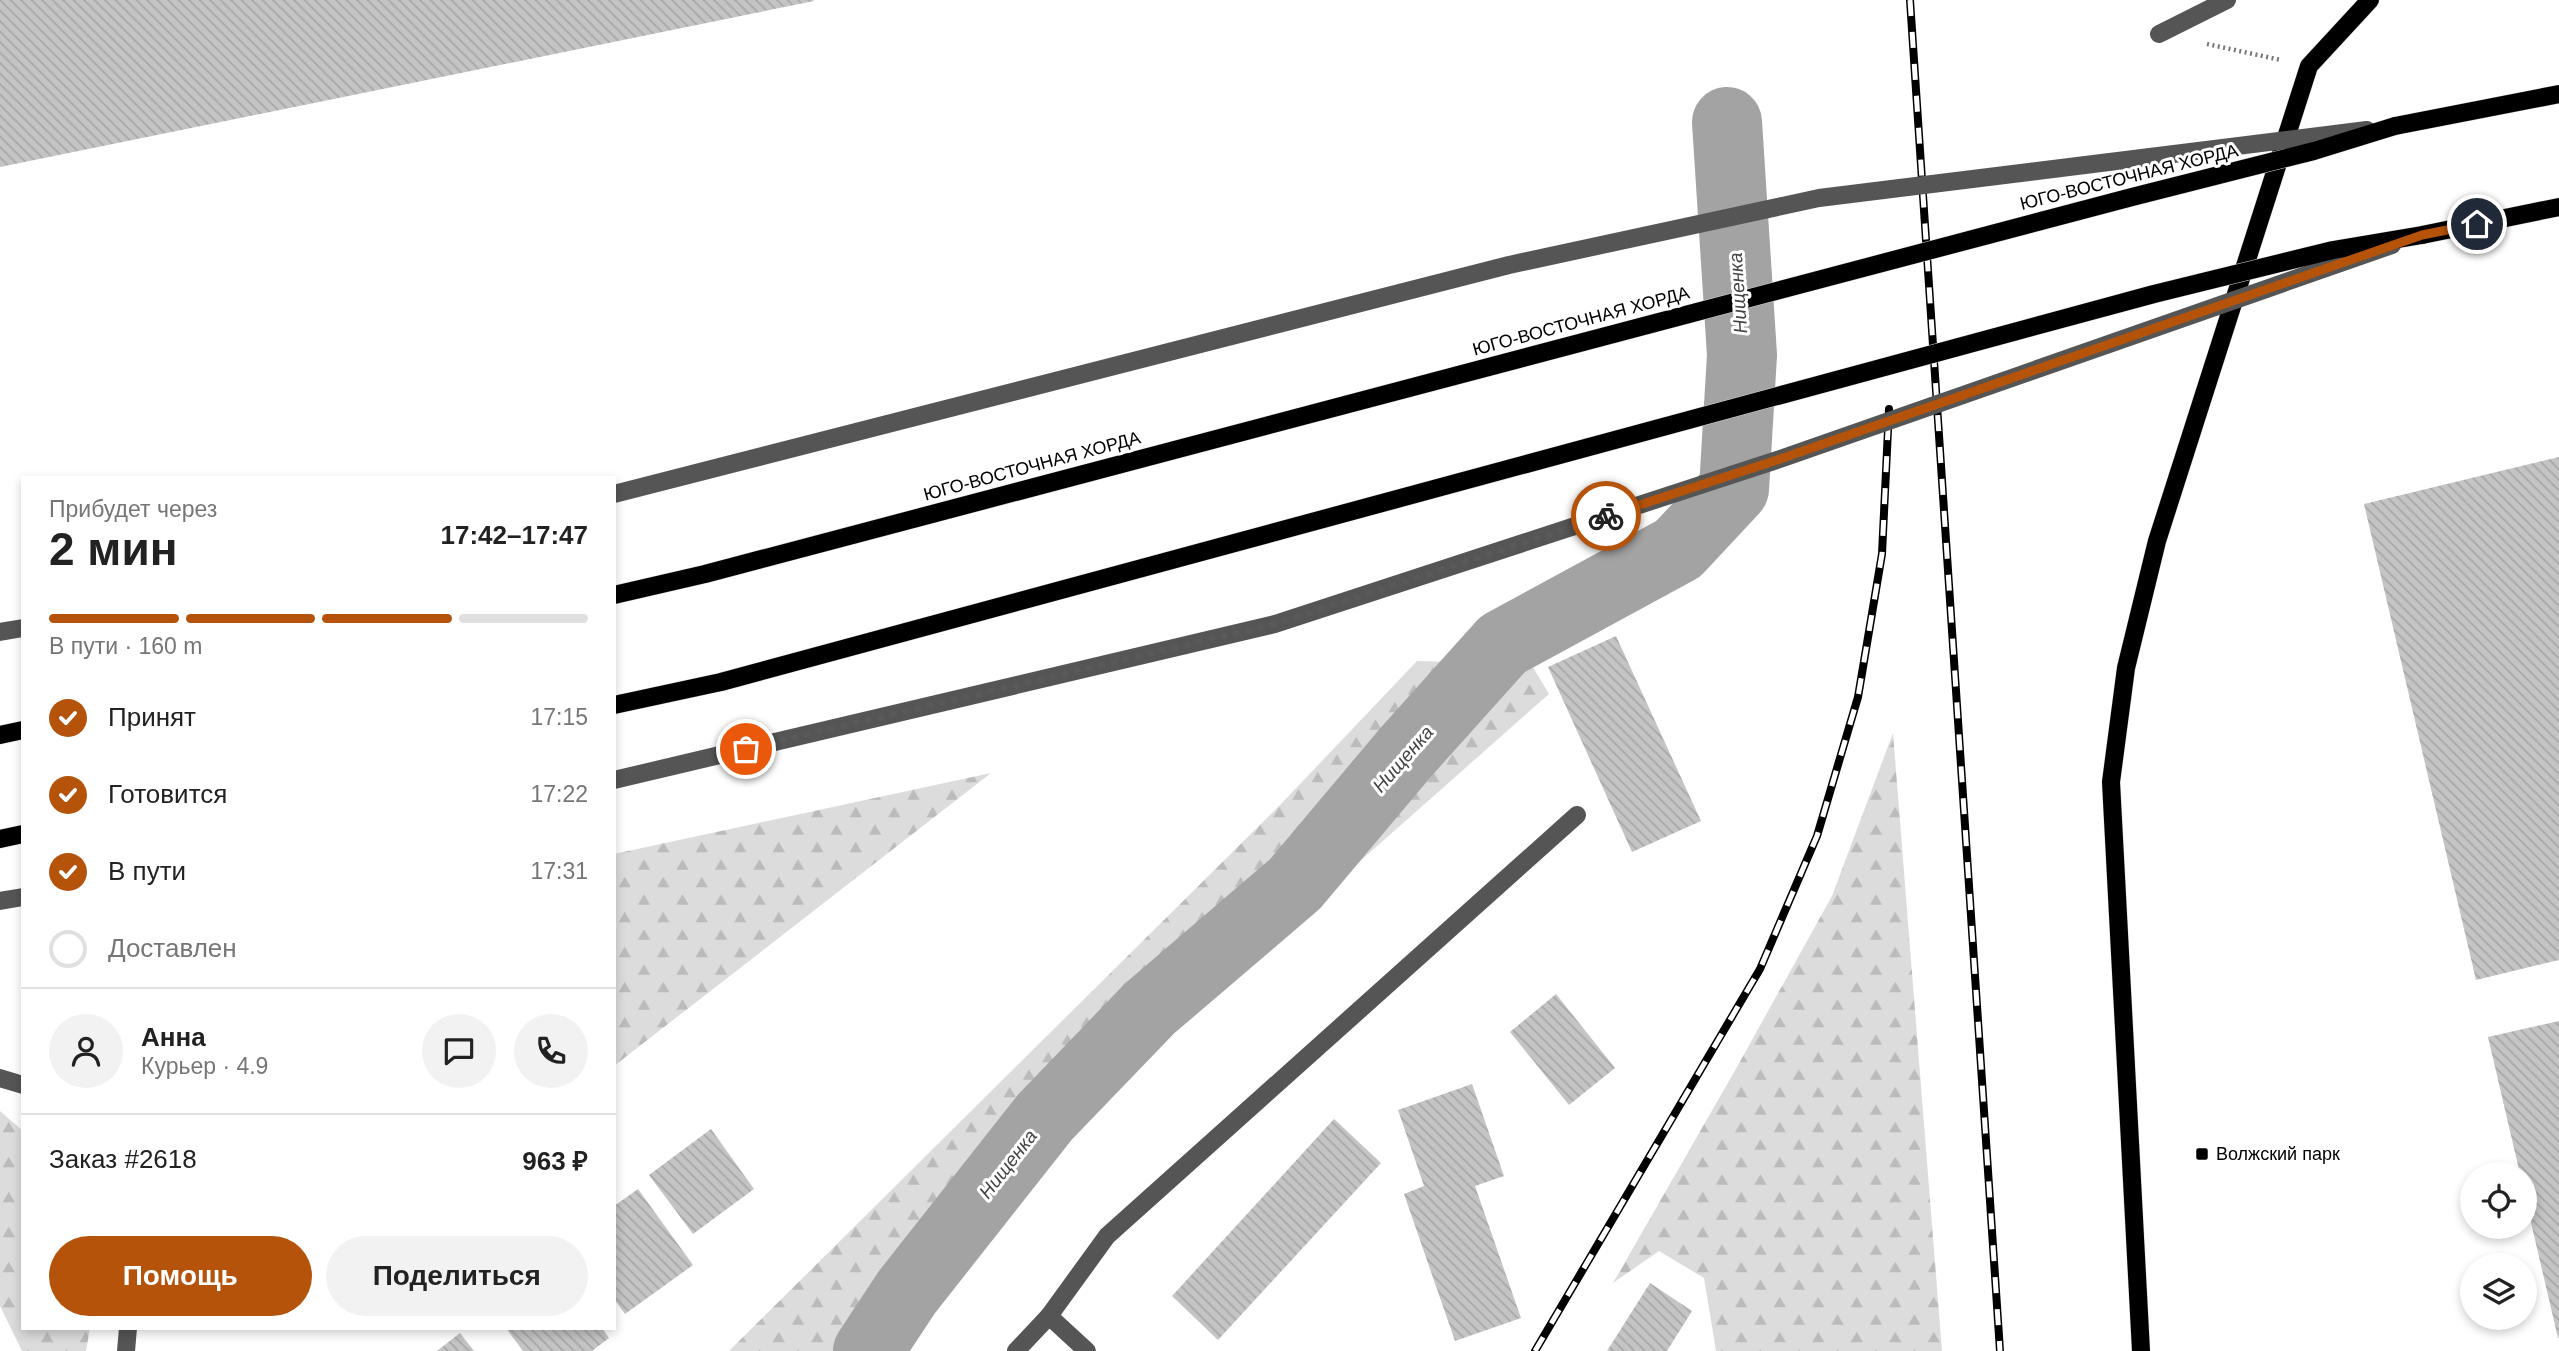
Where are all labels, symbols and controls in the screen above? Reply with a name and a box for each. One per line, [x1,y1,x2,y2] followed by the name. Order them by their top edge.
[2018,140,2240,214] street label: ЮГО-ВОСТОЧНАЯ ХОРДА
[2447,194,2507,254] pin
[2458,205,2496,243] icon: home
[1725,252,1751,334] water label: Нищенка
[1470,282,1692,360] street label: ЮГО-ВОСТОЧНАЯ ХОРДА
[921,427,1143,505] street label: ЮГО-ВОСТОЧНАЯ ХОРДА
[1571,481,1641,551] courier
[49,496,217,522] text: Прибудет через
[1587,497,1625,535] icon: bike
[441,520,588,550] text: 17:42–17:47
[49,523,177,575] text: 2 мин
[49,633,202,659] text: В пути · 160 m
[49,699,87,737] icon: check
[108,702,196,732] text: Принят
[530,704,588,730] text: 17:15
[716,719,776,779] pin
[1368,722,1438,796] water label: Нищенка
[727,730,765,768] icon: bag
[49,776,87,814] icon: check
[108,779,227,809] text: Готовится
[530,781,588,807] text: 17:22
[49,853,87,891] icon: check
[108,856,186,886] text: В пути
[530,858,588,884] text: 17:31
[108,933,237,963] text: Доставлен
[49,1014,123,1088] button: person
[422,1014,496,1088] button: chat
[514,1014,588,1088] button: phone
[141,1022,206,1052] text: Анна
[141,1053,268,1079] text: Курьер · 4.9
[975,1126,1041,1202] water label: Нищенка
[49,1144,197,1174] text: Заказ #2618
[2216,1144,2340,1164] place label: Волжский парк
[522,1146,588,1176] text: 963 ₽
[2194,1146,2210,1162] marker: Волжский парк
[2460,1162,2537,1330] map controls
[2460,1162,2537,1239] button: locate
[49,1236,312,1316] button: Помощь
[326,1236,588,1316] button: Поделиться
[2460,1253,2537,1330] button: layers

